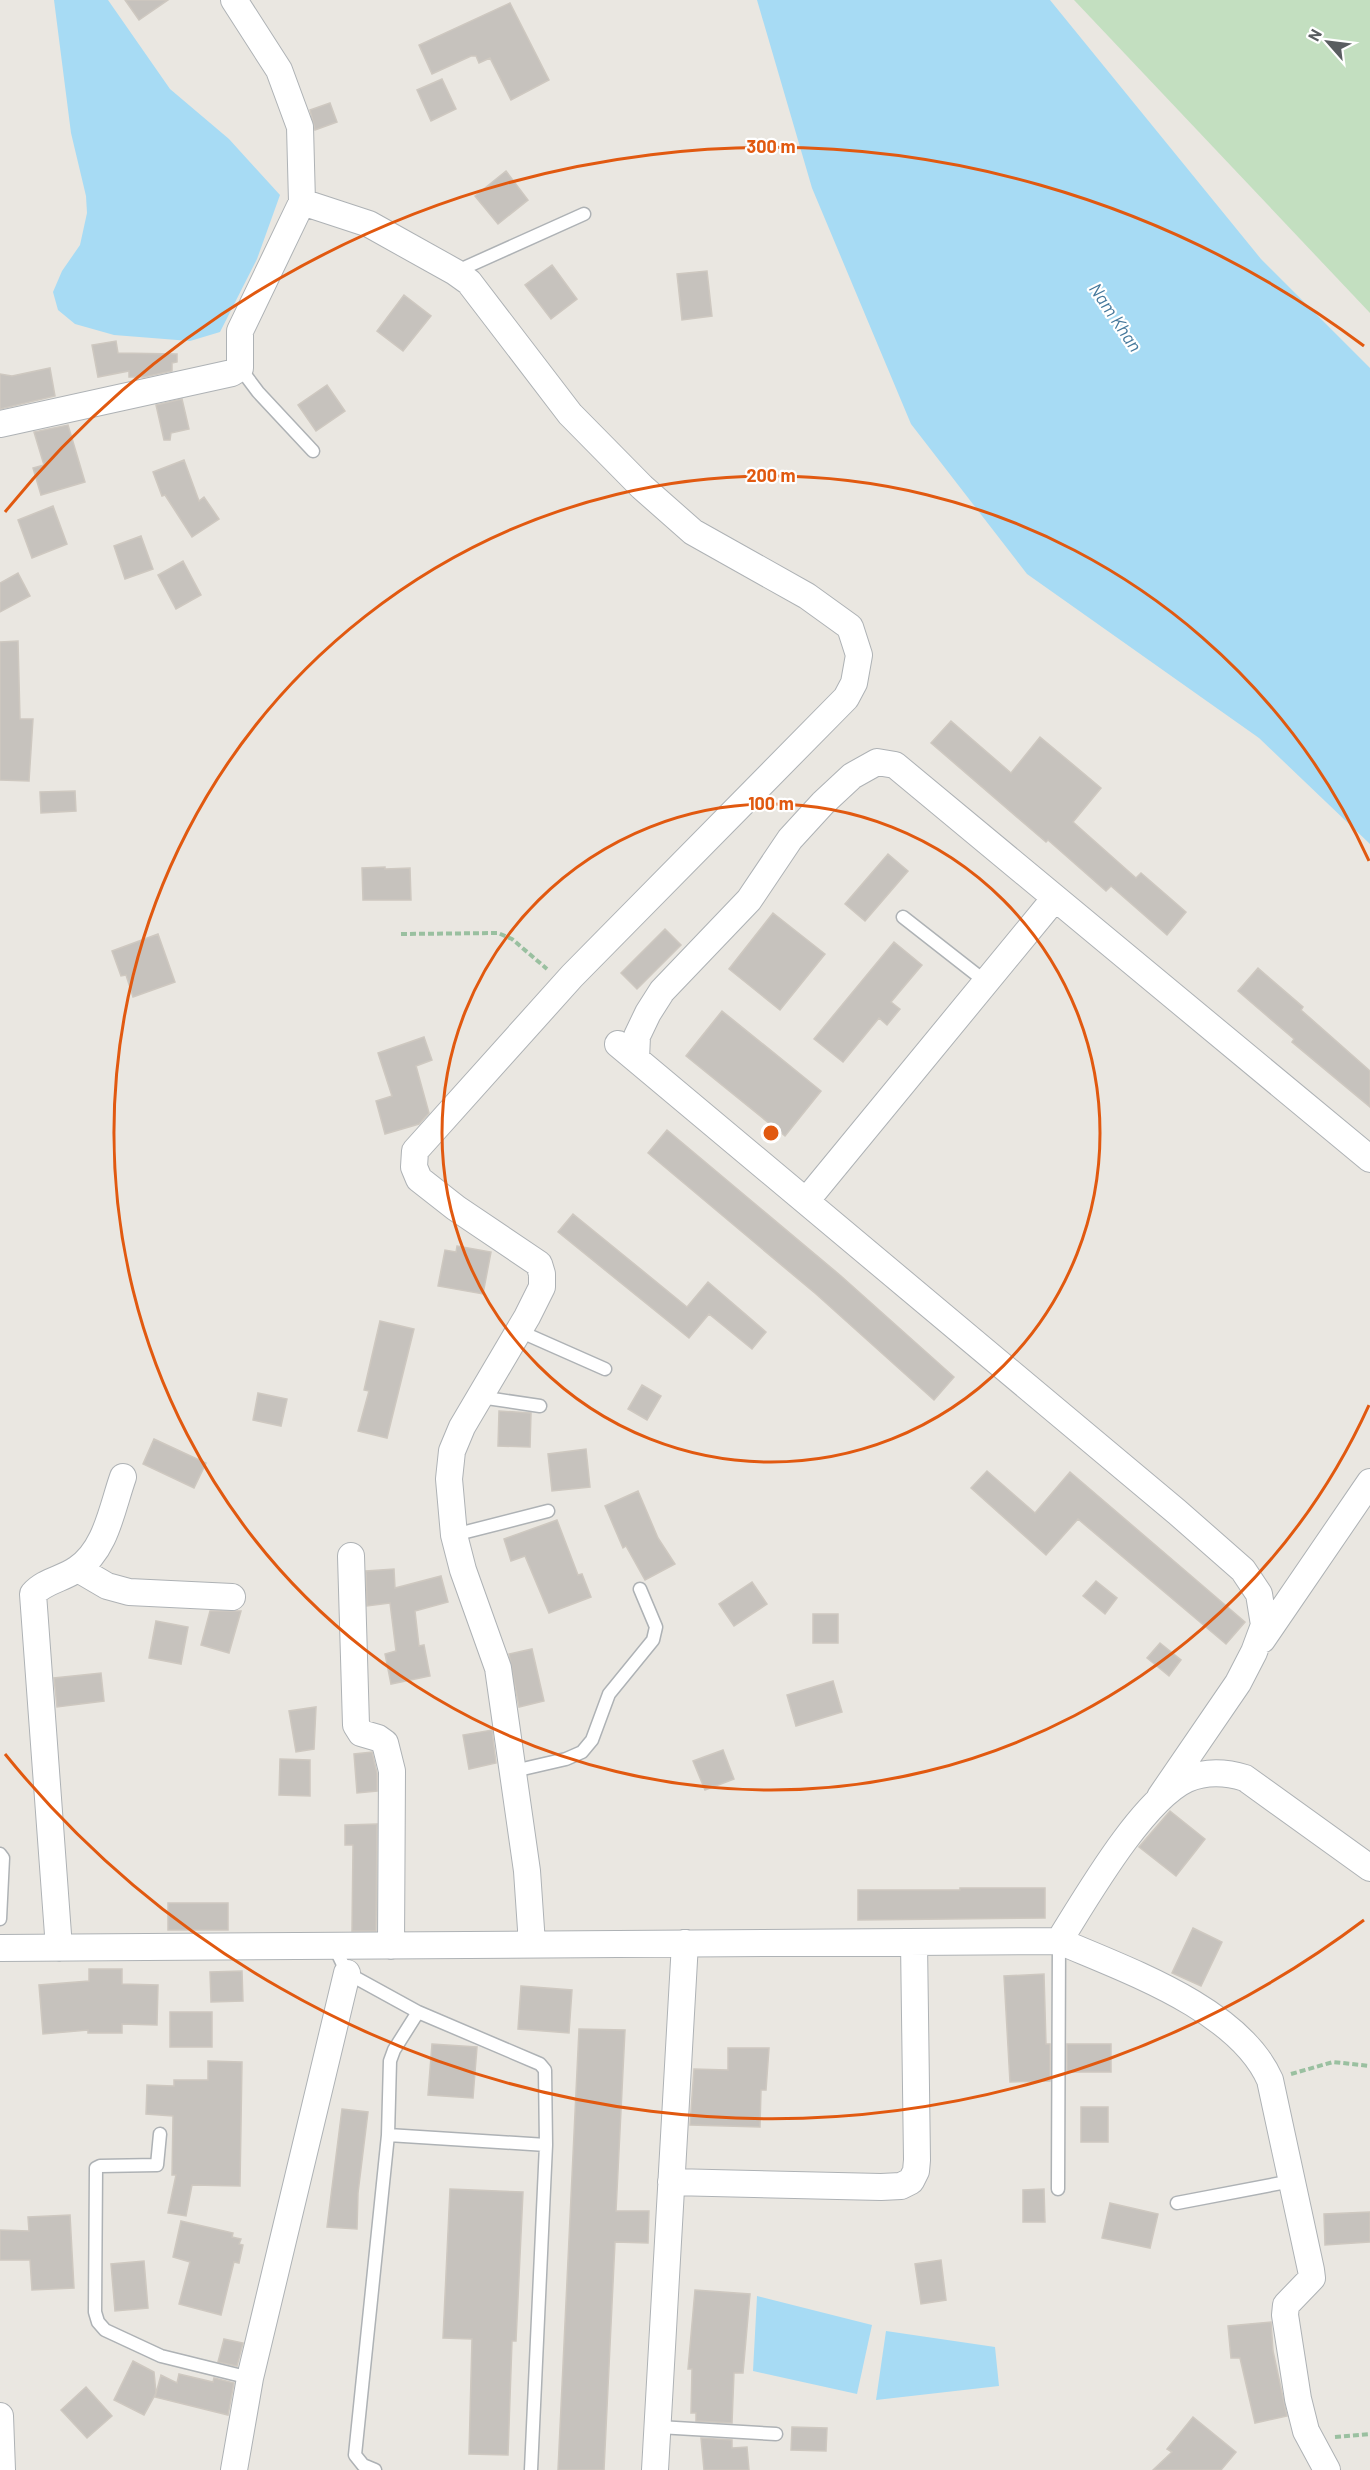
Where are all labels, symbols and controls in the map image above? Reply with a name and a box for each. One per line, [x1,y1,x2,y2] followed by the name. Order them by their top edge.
[1298,12,1358,72] north arrow
[1303,26,1325,44] text: N
[747,135,795,157] text: 300 m
[1085,278,1147,356] water label: Nam Khan
[746,464,796,486] text: 200 m
[748,792,794,814] text: 100 m
[761,1123,781,1143] centre of rings

